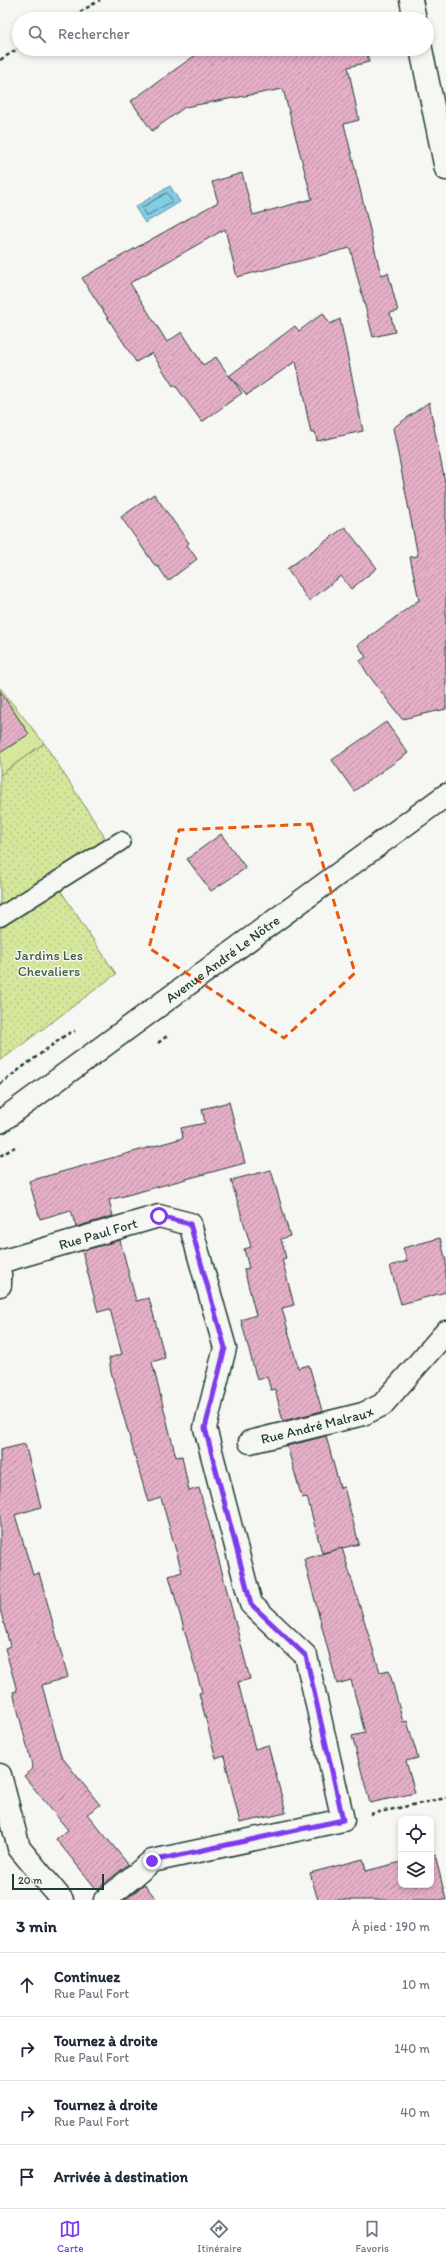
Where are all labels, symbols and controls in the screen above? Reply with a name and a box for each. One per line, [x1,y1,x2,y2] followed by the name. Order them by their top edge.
[12,12,434,56] search box
[26,23,48,45] icon: search
[58,25,130,43] text: Rechercher
[162,911,283,1006] street label: Avenue André Le Nôtre
[15,947,83,980] park label: Jardins Les Chevaliers
[150,1207,168,1225] route start
[57,1214,139,1253] street label: Rue Paul Fort
[259,1402,376,1447] street label: Rue André Malraux
[398,1816,434,1888] map controls
[398,1816,434,1852] button: locate
[143,1852,161,1870] route end
[398,1852,434,1888] button: layers
[12,1872,104,1891] scale bar
[18,1874,42,1887] text: 20 m
[16,1916,57,1936] text: 3 min
[352,1919,430,1934] text: À pied · 190 m
[54,1968,120,1986] text: Continuez
[16,1974,38,1996] icon: ahead
[402,1977,430,1992] text: 10 m
[54,1986,129,2001] text: Rue Paul Fort
[54,2032,158,2050] text: Tournez à droite
[16,2038,38,2060] icon: right
[394,2041,430,2056] text: 140 m
[54,2050,129,2065] text: Rue Paul Fort
[54,2096,158,2114] text: Tournez à droite
[16,2102,38,2124] icon: right
[400,2105,430,2120] text: 40 m
[54,2114,129,2129] text: Rue Paul Fort
[16,2166,38,2188] icon: arrive
[54,2168,188,2186] text: Arrivée à destination
[57,2218,83,2255] tab: Carte
[197,2218,242,2255] tab: Itinéraire
[356,2218,389,2255] tab: Favoris

